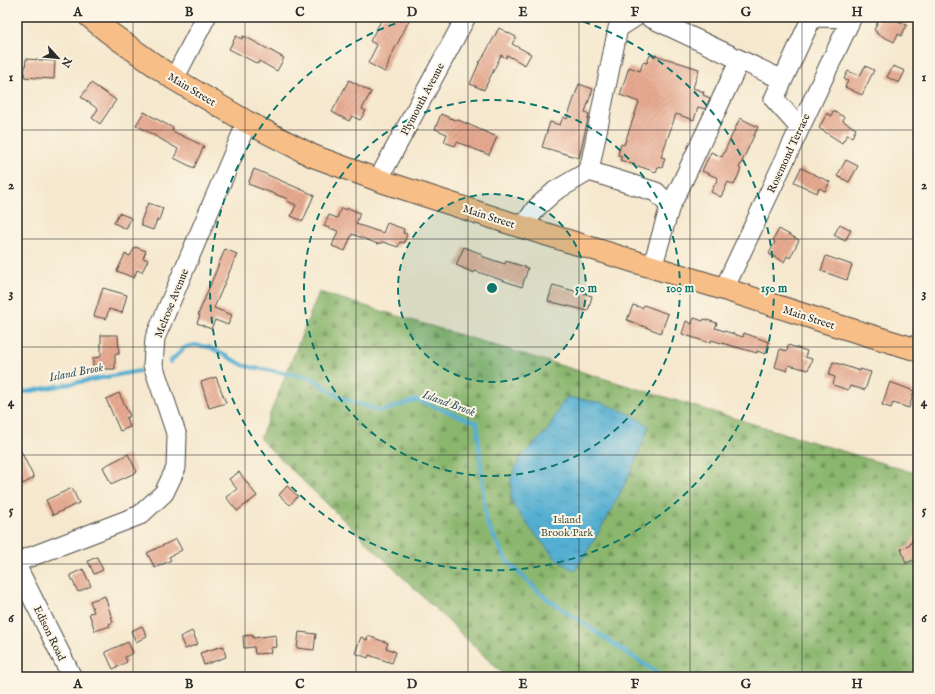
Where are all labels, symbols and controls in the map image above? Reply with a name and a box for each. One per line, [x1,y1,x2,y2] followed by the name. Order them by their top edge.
[73,4,84,21] text: A
[185,4,194,21] text: B
[295,4,305,21] text: C
[407,4,418,21] text: D
[518,4,528,21] text: E
[631,4,640,21] text: F
[741,4,752,21] text: G
[851,4,863,21] text: H
[38,38,78,78] north arrow
[57,54,75,70] text: N
[398,61,448,138] street label: Plymouth Avenue
[9,69,14,86] text: 1
[922,69,927,86] text: 1
[165,70,218,110] street label: Main Street
[764,111,813,196] street label: Rosemond Terrace
[8,177,14,194] text: 2
[921,177,927,194] text: 2
[461,202,517,232] street label: Main Street
[152,267,192,340] street label: Melrose Avenue
[485,281,499,295] centre of rings
[575,281,598,296] text: 50 m
[666,281,695,296] text: 100 m
[761,281,788,296] text: 150 m
[9,285,14,302] text: 3
[922,285,927,302] text: 3
[781,303,837,333] street label: Main Street
[47,360,105,385] water label: Island Brook
[419,387,477,420] water label: Island Brook
[8,394,15,411] text: 4
[921,394,928,411] text: 4
[9,502,14,519] text: 5
[922,502,927,519] text: 5
[541,513,593,540] park label: Island Brook Park
[30,604,68,663] street label: Edison Road
[8,610,14,627] text: 6
[921,610,927,627] text: 6
[73,676,84,693] text: A
[185,676,194,693] text: B
[295,676,305,693] text: C
[407,676,418,693] text: D
[518,676,528,693] text: E
[631,676,640,693] text: F
[741,676,752,693] text: G
[851,676,863,693] text: H

